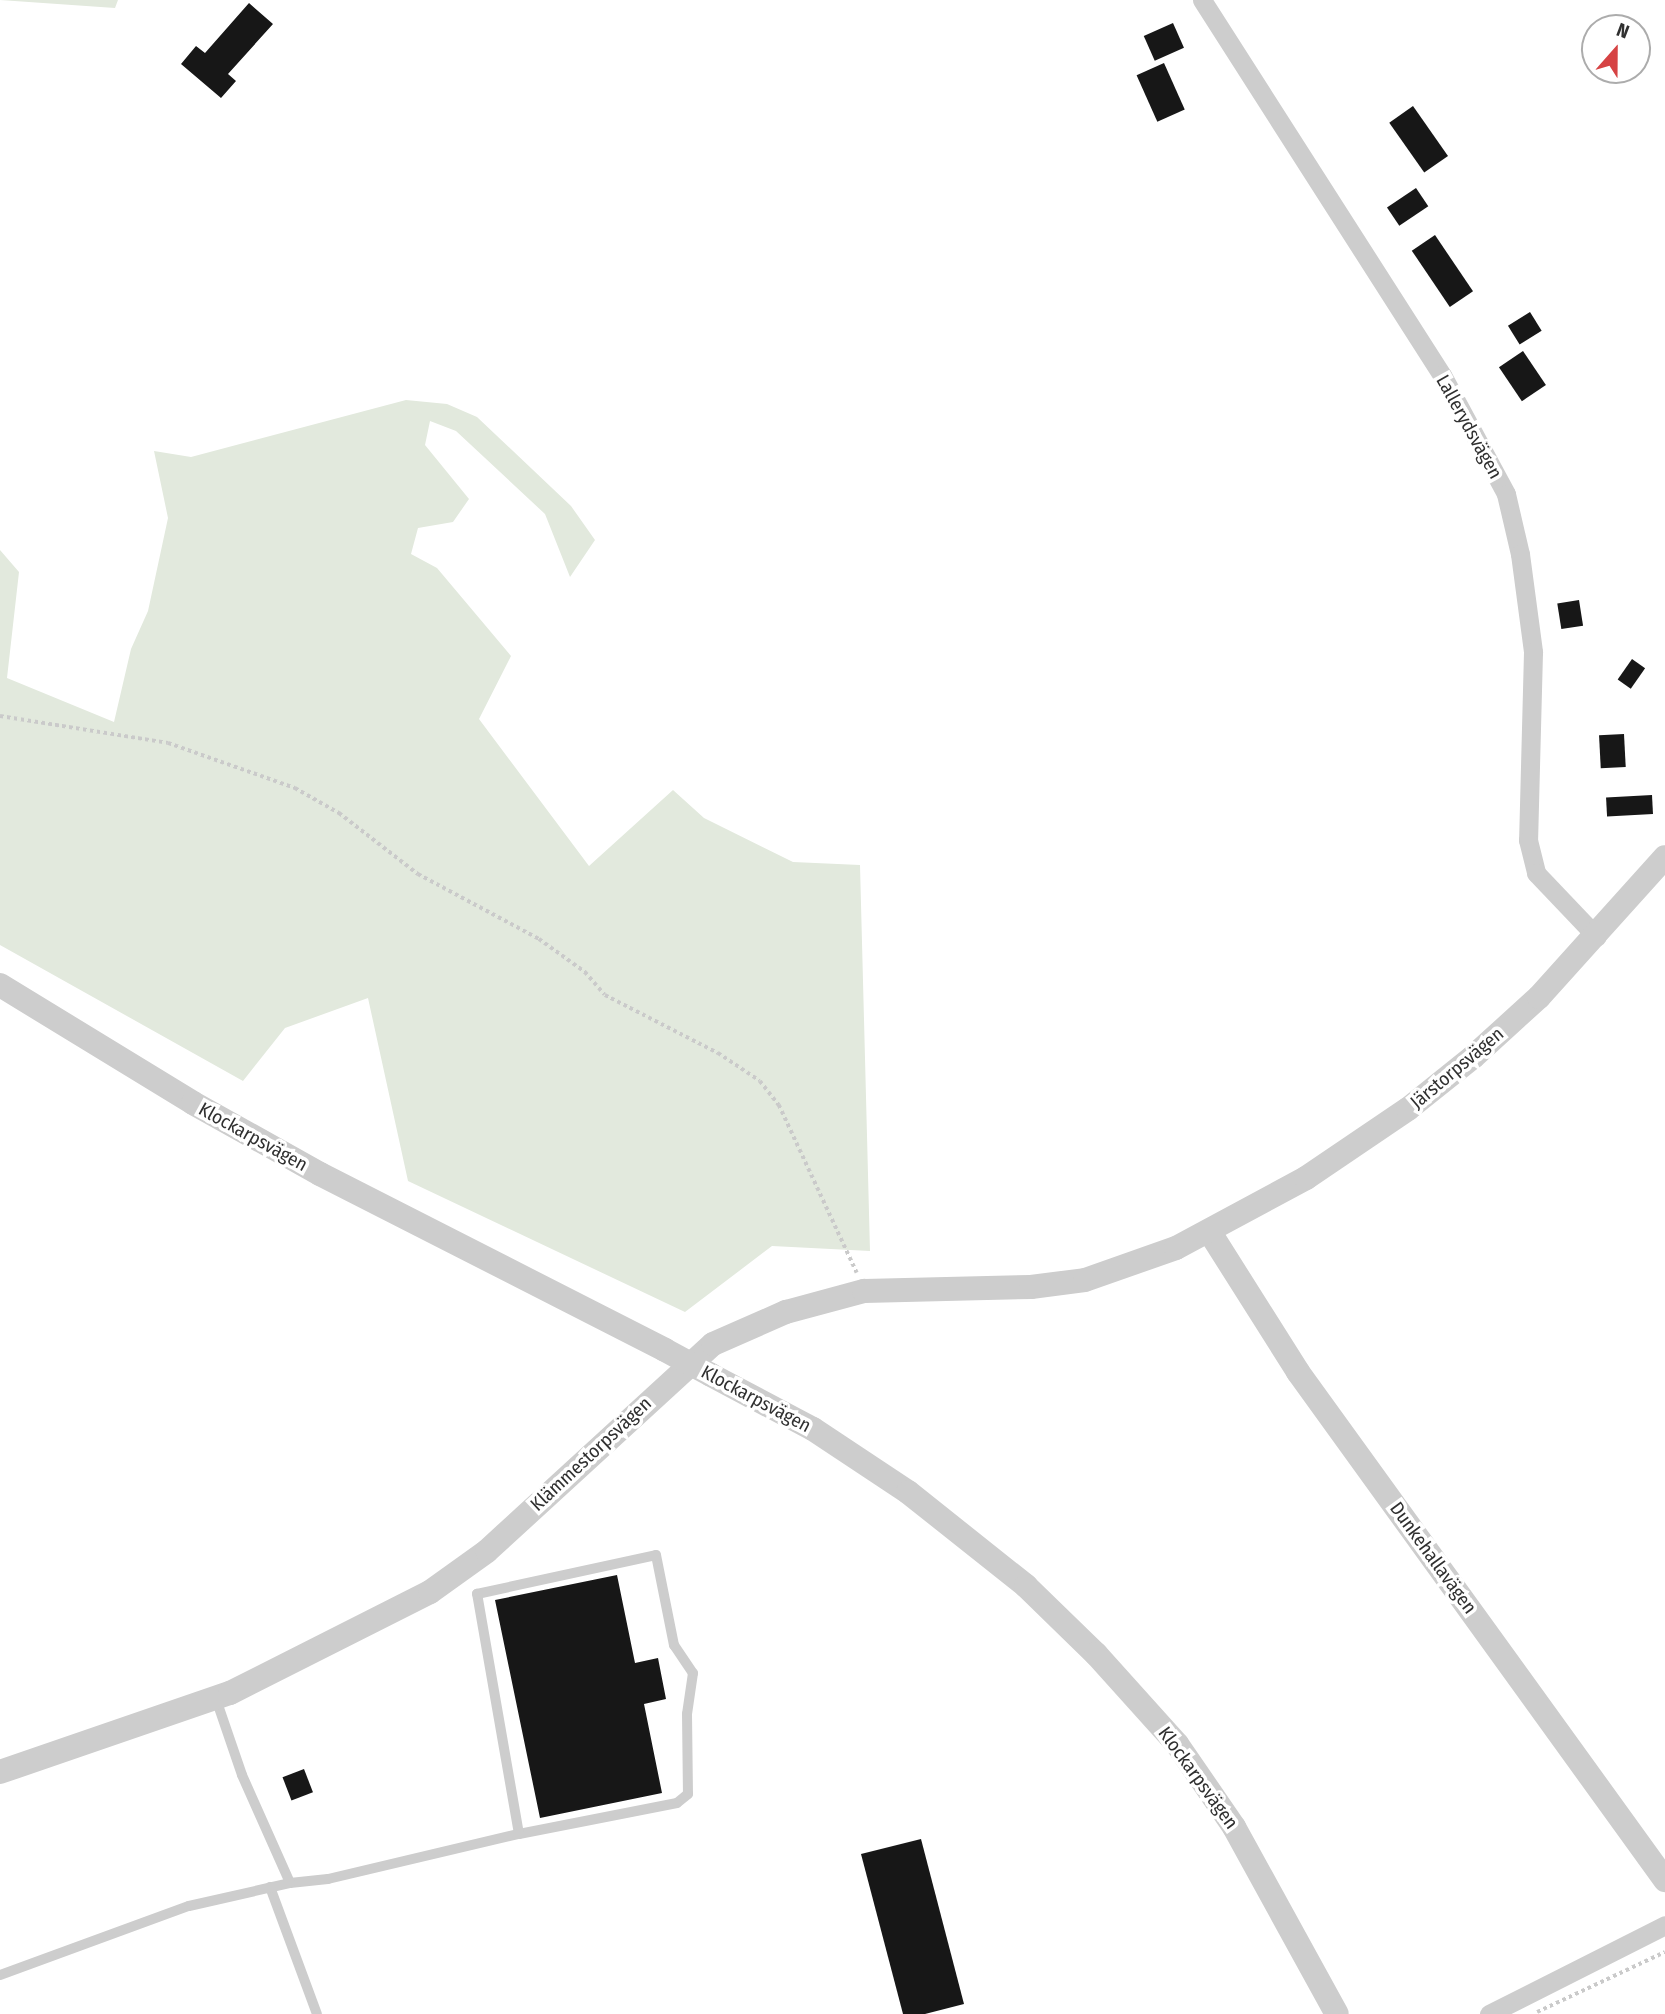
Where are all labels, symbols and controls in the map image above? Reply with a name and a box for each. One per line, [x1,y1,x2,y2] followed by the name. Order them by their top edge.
[1581,14,1651,84] north arrow
[1614,18,1632,44] text: N
[1431,371,1507,483] street label: Lallerydsvägen
[1406,1022,1508,1114] street label: Järstorpsvägen
[195,1098,311,1176] street label: Klockarpsvägen
[697,1361,815,1437] street label: Klockarpsvägen
[526,1392,656,1516] street label: Klämmestorpsvägen
[1385,1498,1481,1618] street label: Dunkehallavägen
[1153,1722,1243,1834] street label: Klockarpsvägen

